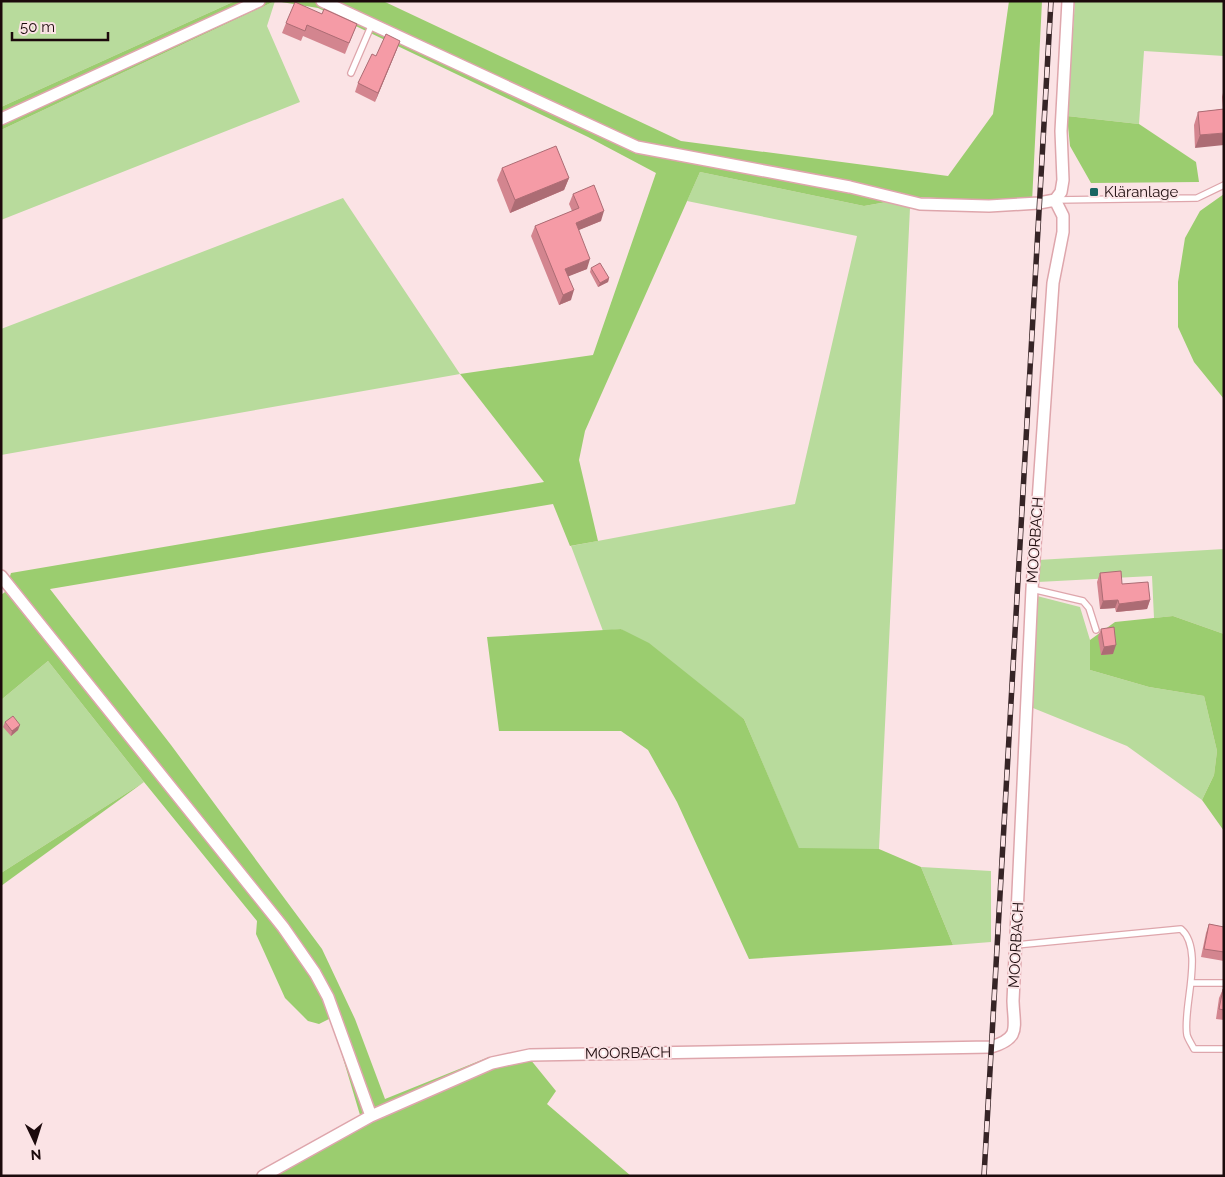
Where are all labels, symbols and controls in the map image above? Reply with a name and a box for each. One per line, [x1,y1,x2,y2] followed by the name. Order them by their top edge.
[12,10,109,42] scale bar
[20,18,55,36] text: 50 m
[1104,183,1179,201] place label: Kläranlage
[1088,186,1100,198] marker: Kläranlage
[1023,496,1047,584] street label: MOORBACH
[1005,901,1027,989] street label: MOORBACH
[585,1043,671,1063] street label: MOORBACH
[10,1117,60,1167] north arrow
[30,1147,42,1163] text: N

